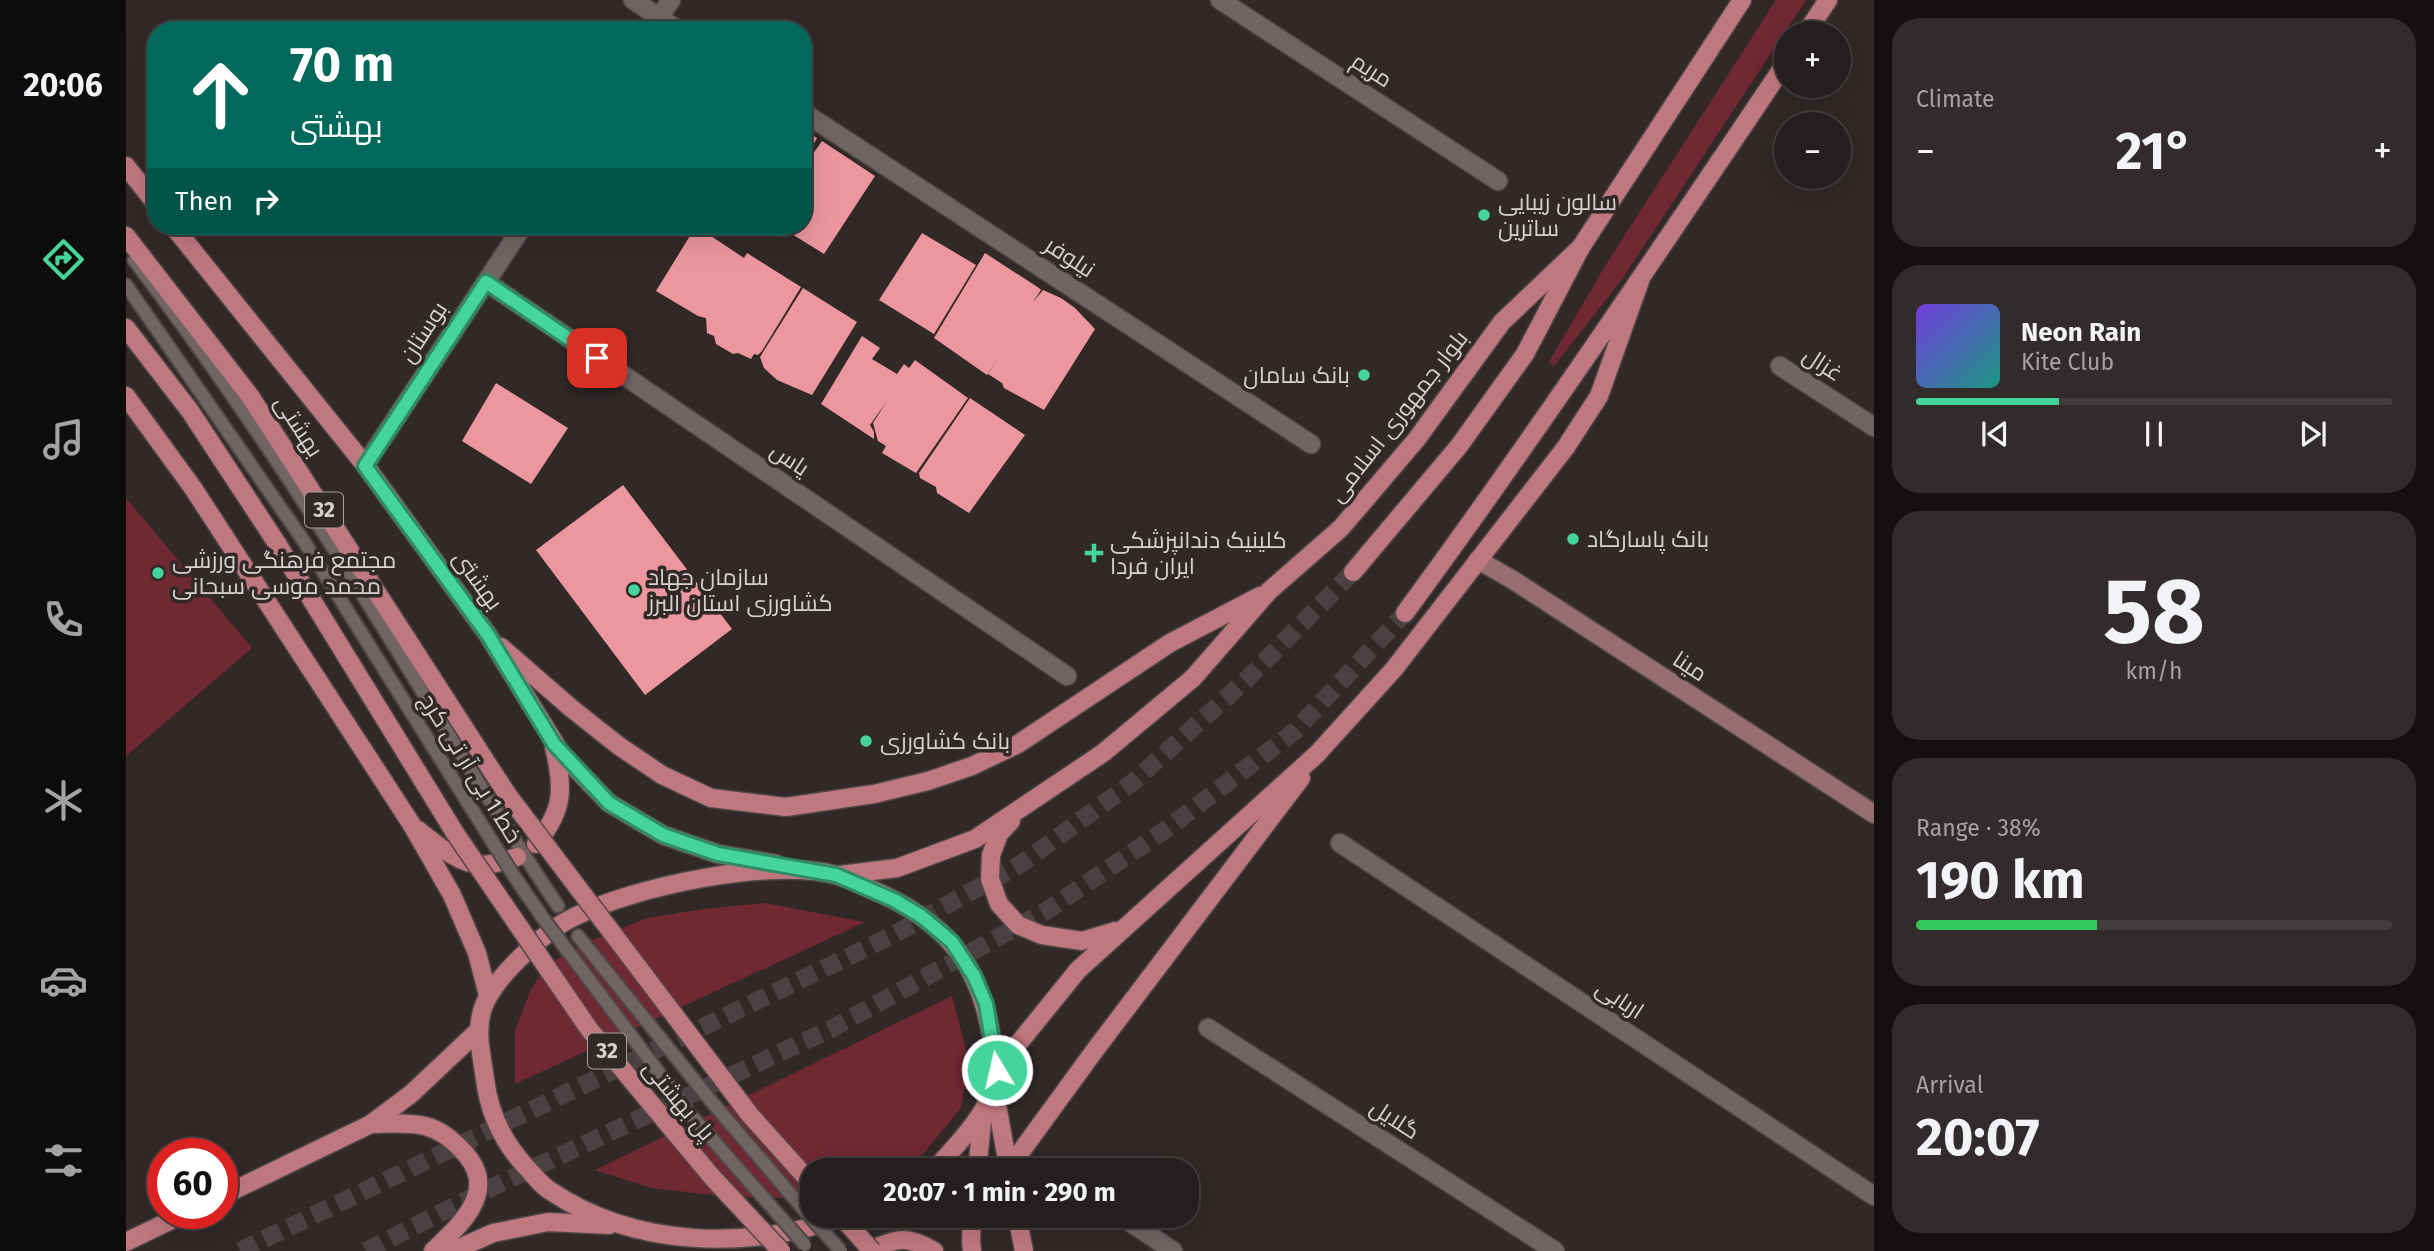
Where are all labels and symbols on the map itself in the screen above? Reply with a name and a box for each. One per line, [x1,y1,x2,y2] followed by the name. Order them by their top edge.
[1345,47,1398,95] street label: مریم
[1498,188,1617,242] place label: سالون زیبایی ساترین
[1476,207,1492,223] marker: سالون زیبایی ساترین
[1038,229,1100,283] street label: نیلوفر
[393,296,453,368] street label: بوستان
[1322,325,1474,507] street label: بلوار جمهوری اسلامی
[567,328,627,388] pin
[1798,341,1848,387] street label: غزال
[1243,361,1350,389] place label: بانک سامان
[1356,367,1372,383] marker: بانک سامان
[269,390,329,462] street label: بهشتی
[765,436,815,482] street label: یاس
[305,492,343,528] road number: 32
[1587,525,1709,554] place label: بانک پاسارگاد
[1110,526,1287,580] place label: کلینیک دندانپزشکی ایران فردا
[1565,531,1581,547] marker: بانک پاسارگاد
[1084,543,1104,563] marker: کلینیک دندانپزشکی ایران فردا
[447,545,509,615] street label: بهشتى
[172,546,396,600] place label: مجتمع فرهنگی ورزشی محمد موسی سبحانی
[646,563,833,617] place label: سازمان جهاد کشاورزی استان البرز
[150,565,166,581] marker: مجتمع فرهنگی ورزشی محمد موسی سبحانی
[626,582,642,598] marker: سازمان جهاد کشاورزی استان البرز
[1668,645,1712,687] street label: مینا
[412,688,528,849] street label: خط 1 بی آر تی کرج
[880,727,1010,755] place label: بانک کشاورزی
[858,733,874,749] marker: بانک کشاورزی
[1591,973,1649,1025] street label: اربابی
[960,1033,1034,1107] position arrow
[588,1034,626,1068] road number: 32
[636,1054,721,1147] street label: پل بهشتی
[1365,1093,1425,1145] street label: گلایل
[147,1138,238,1229] speed limit sign: 60

